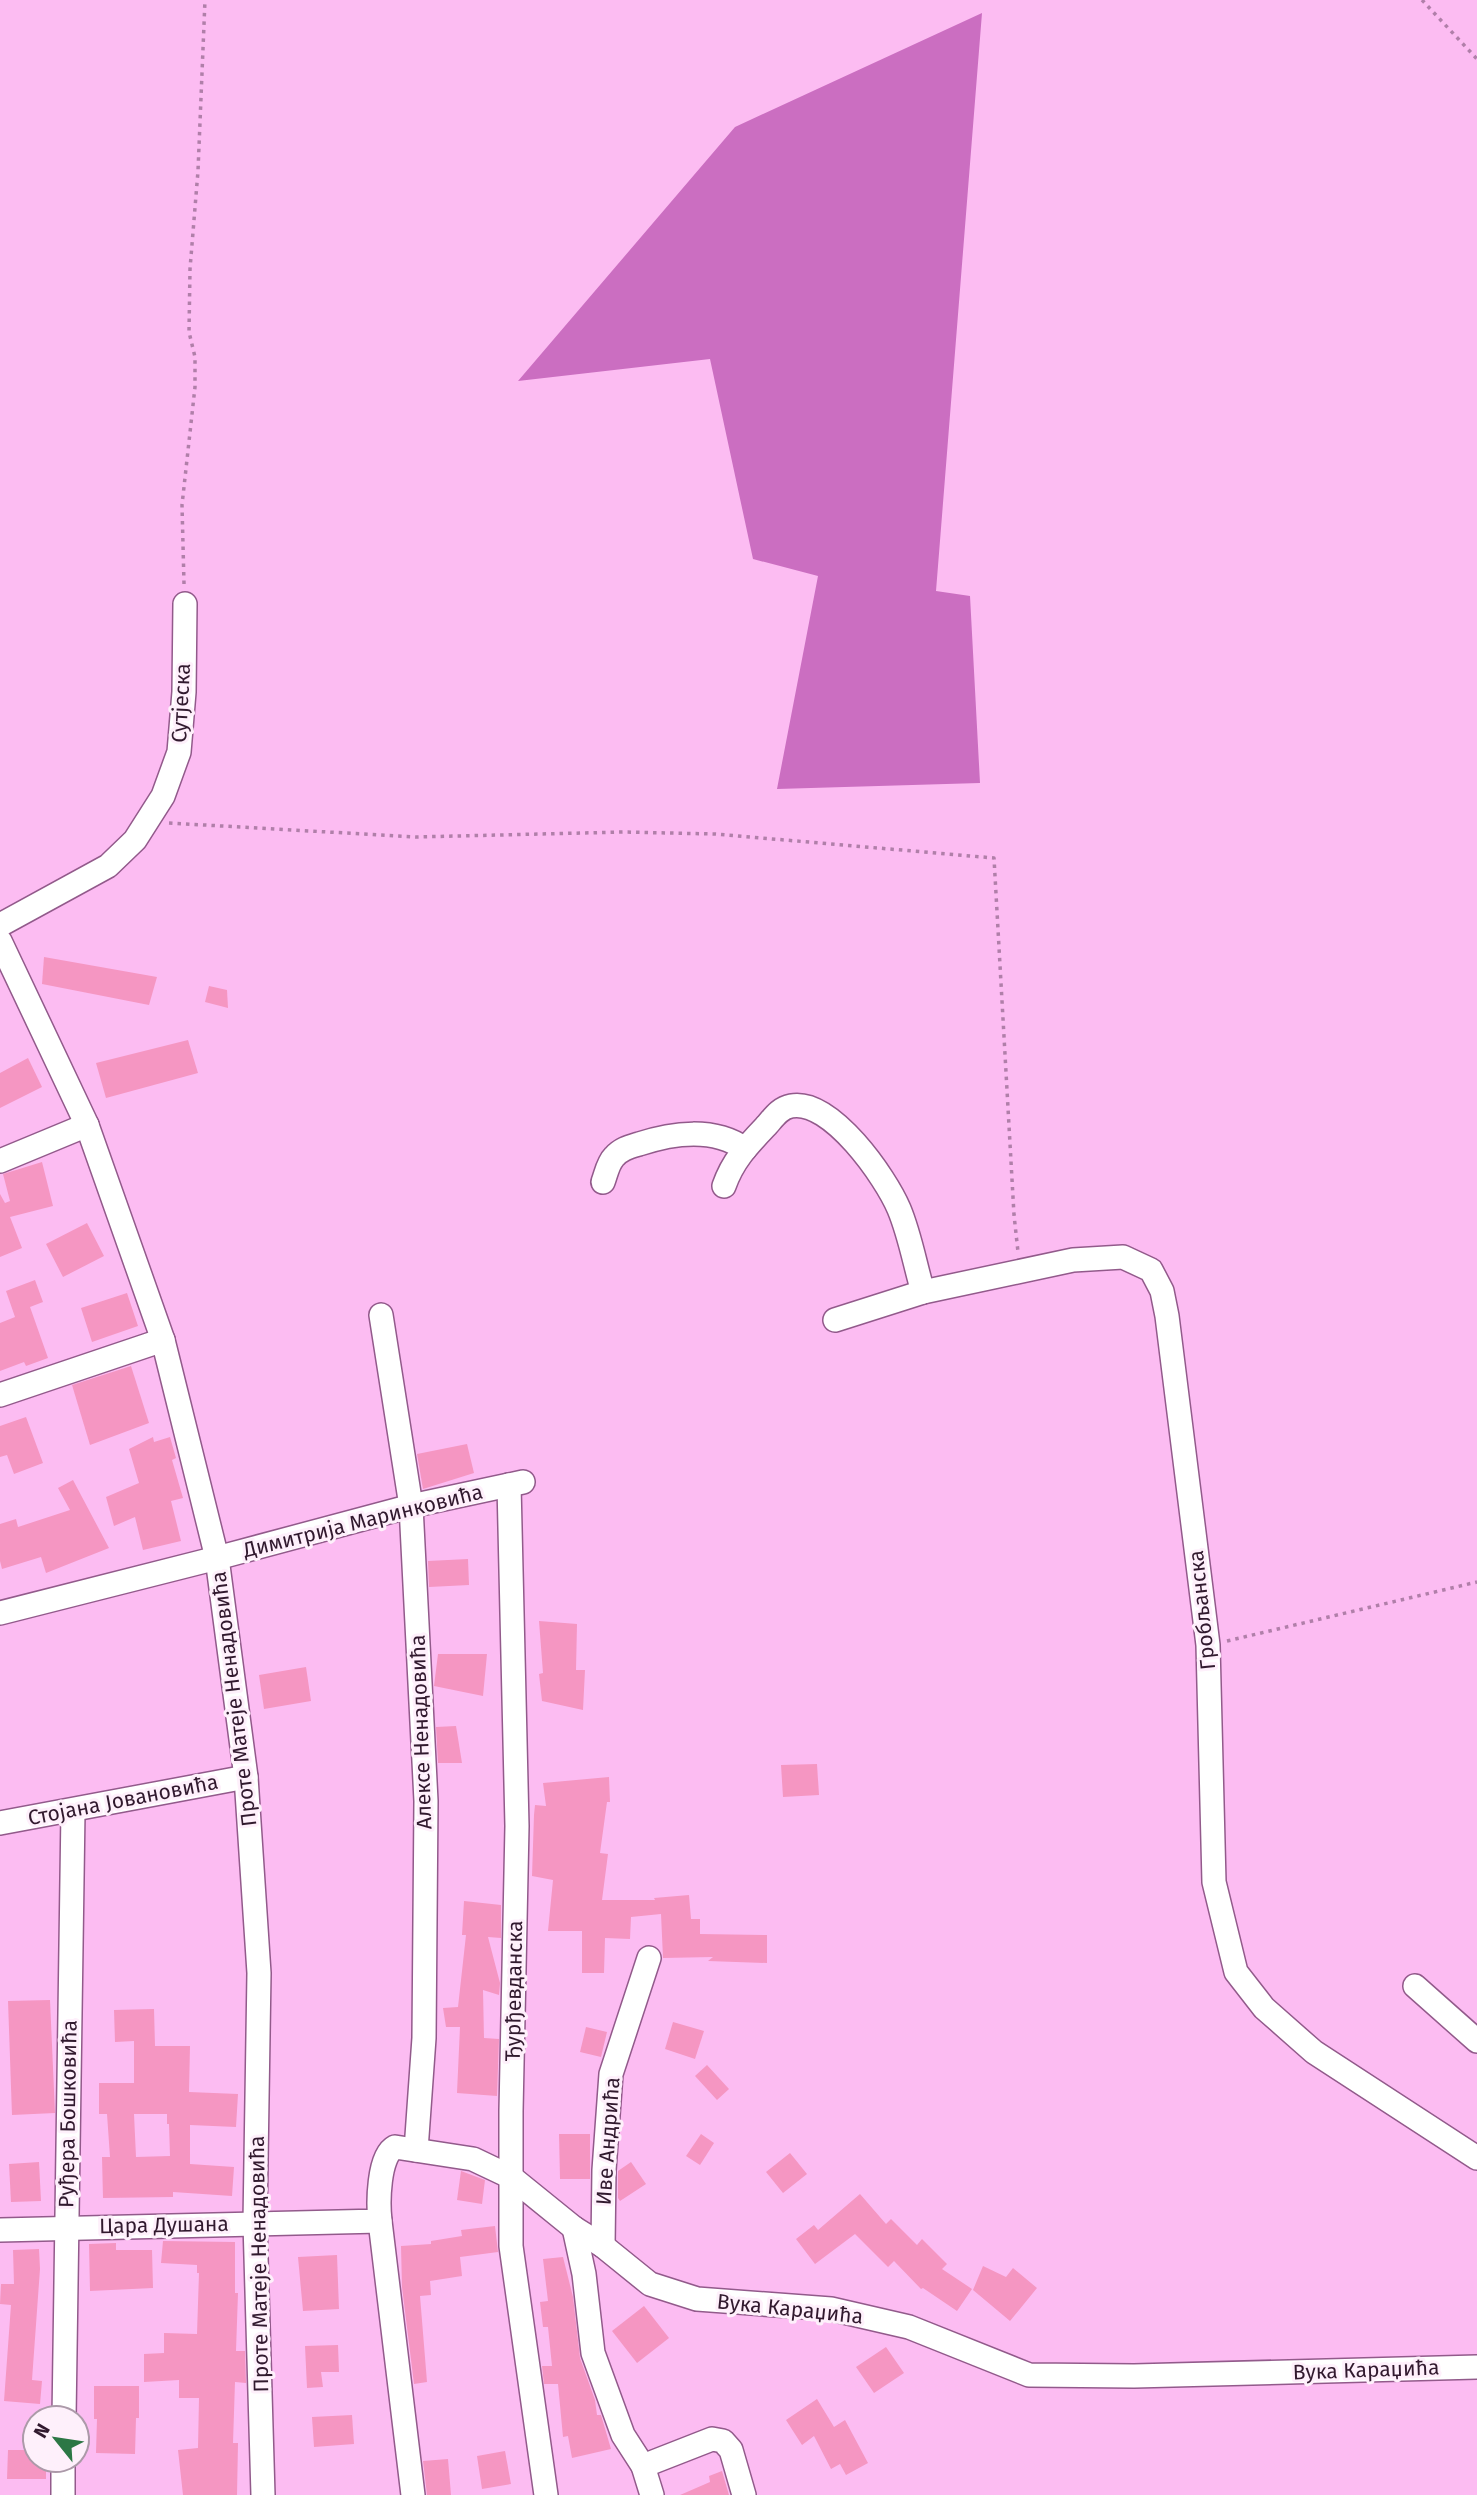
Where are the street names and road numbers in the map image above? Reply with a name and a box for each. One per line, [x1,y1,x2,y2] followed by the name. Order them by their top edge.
[166,663,196,743] street label: Сутјеска
[239,1479,486,1564] street label: Димитрија Маринковића
[1183,1549,1221,1671] street label: Гробљанска
[205,1570,263,1828] street label: Проте Матеје Ненадовића
[405,1634,437,1830] street label: Алексе Ненадовића
[26,1769,220,1831] street label: Стојана Јовановића
[500,1920,528,2062] street label: Ђурђевданска
[53,2020,83,2208] street label: Руђера Бошковића
[591,2076,625,2206] street label: Иве Андрића
[244,2135,274,2393] street label: Проте Матеје Ненадовића
[99,2211,229,2239] street label: Цара Душана
[716,2288,864,2330] street label: Вука Караџића
[1292,2354,1440,2386] street label: Вука Караџића

